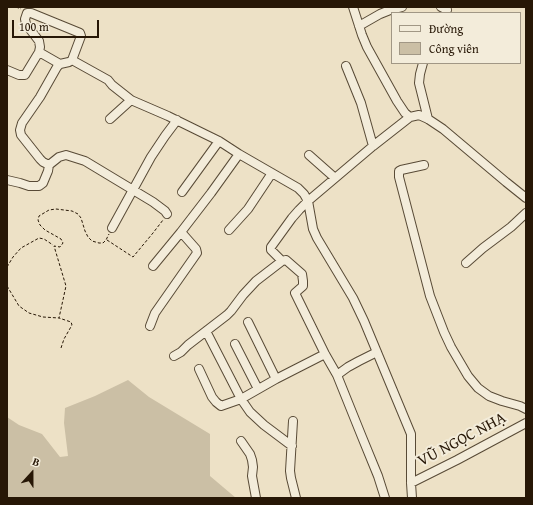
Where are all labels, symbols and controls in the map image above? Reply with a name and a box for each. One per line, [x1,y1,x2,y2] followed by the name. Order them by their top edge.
[14,12,101,38] scale bar
[391,12,521,64] legend
[19,18,49,35] text: 100 m
[429,20,463,37] text: Đường
[429,40,479,57] text: Công viên
[415,409,509,471] street label: VŨ NGỌC NHẠ
[12,453,52,493] north arrow
[30,453,42,470] text: B

